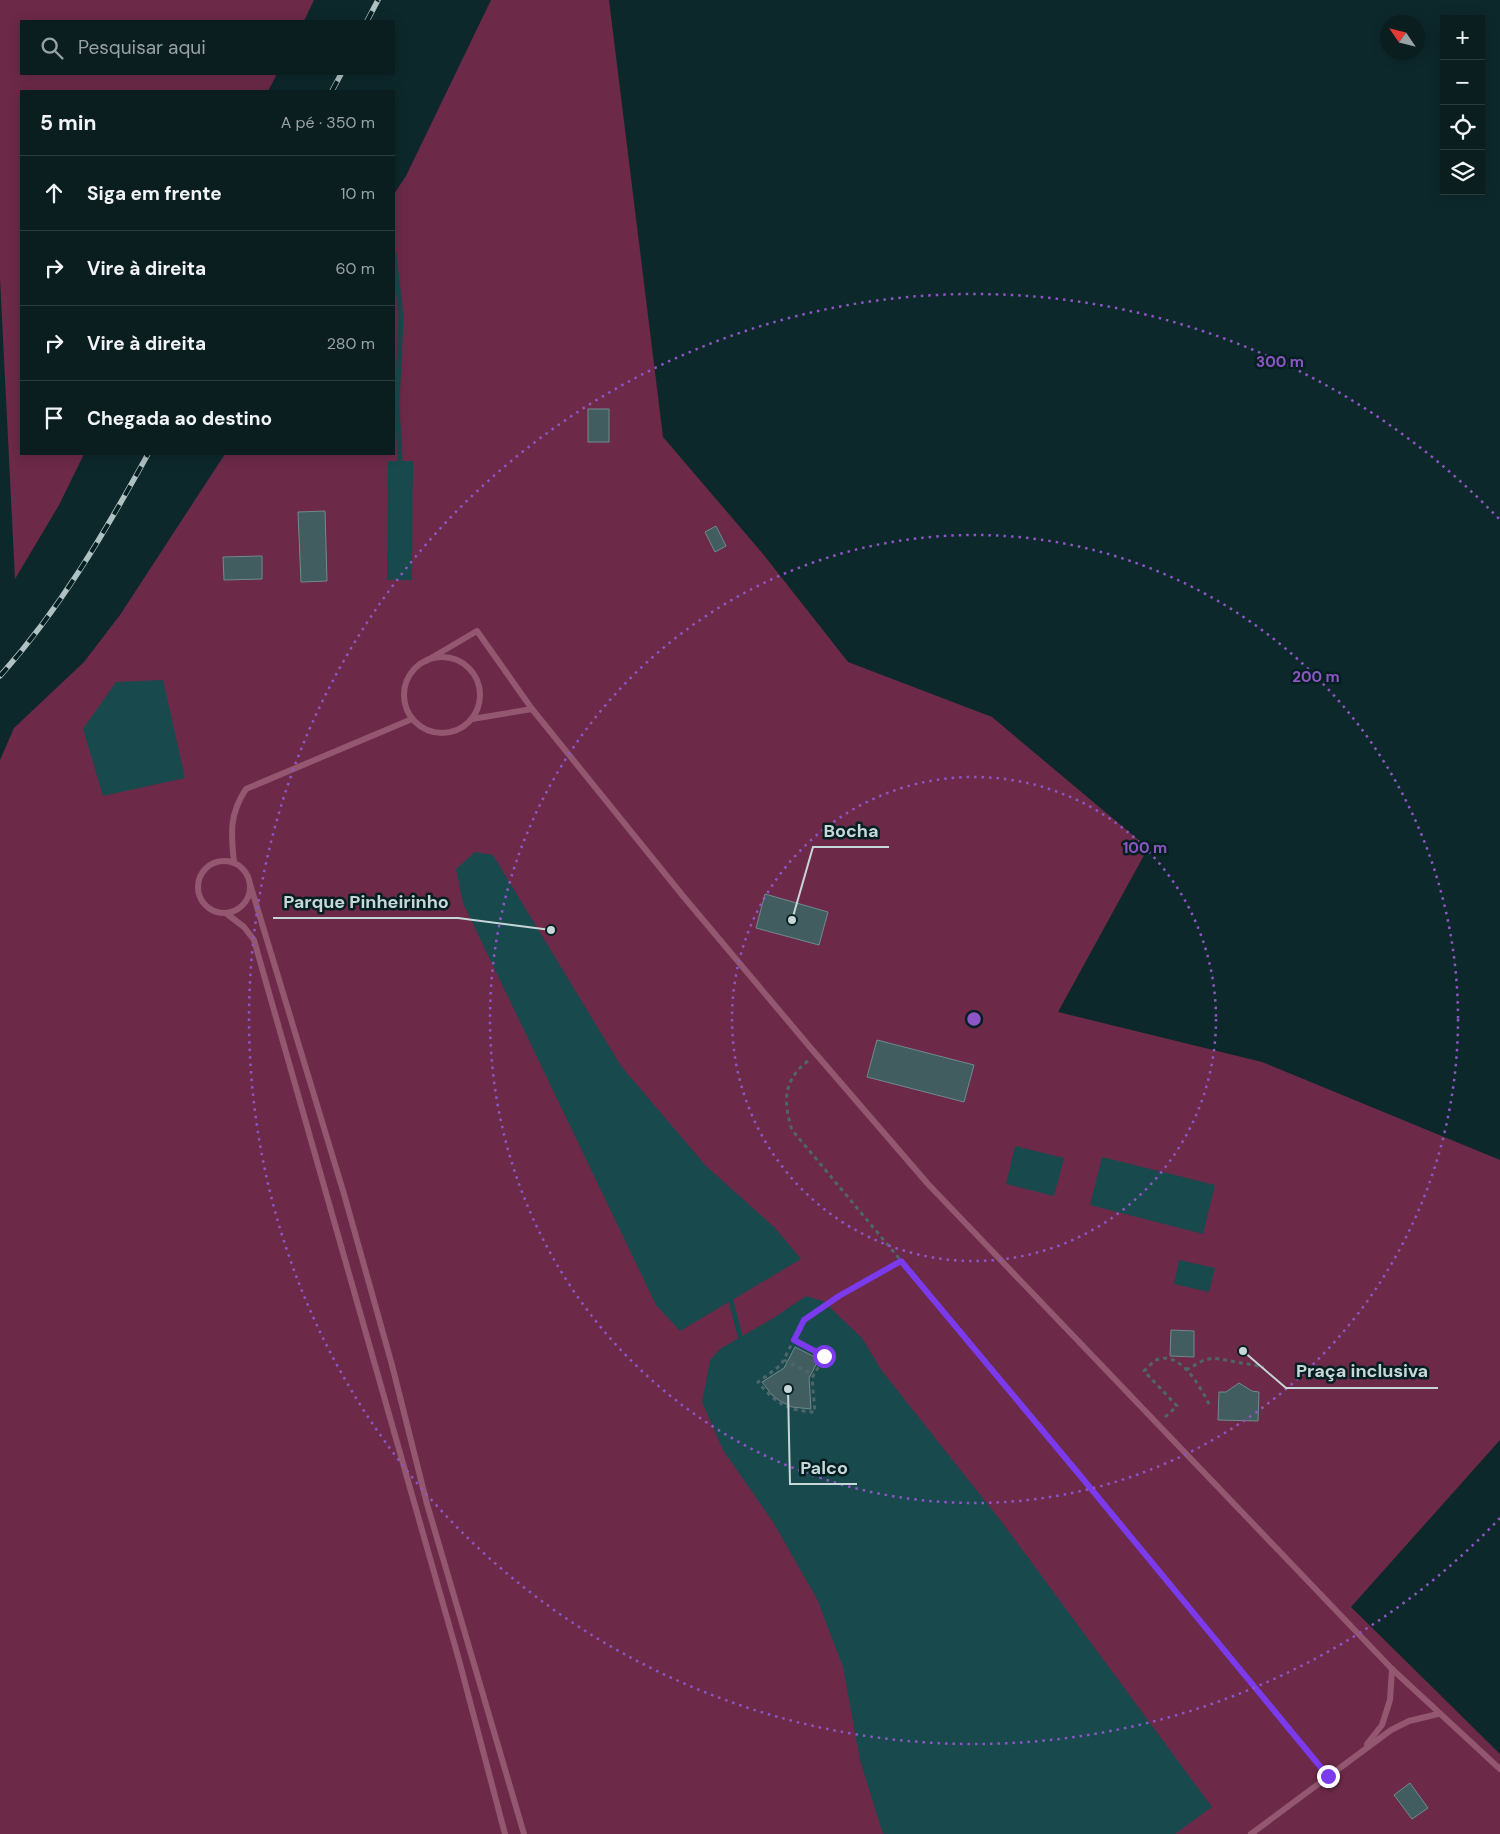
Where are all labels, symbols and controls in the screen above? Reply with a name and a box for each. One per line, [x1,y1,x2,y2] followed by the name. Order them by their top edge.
[1380,15,1425,60] north arrow
[1440,15,1485,195] map controls
[1440,15,1485,60] button: +
[20,20,395,75] search box
[38,34,66,62] icon: search
[78,35,206,60] text: Pesquisar aqui
[1440,60,1485,105] button: −
[1440,105,1485,150] button: locate
[40,109,96,137] text: 5 min
[281,112,375,133] text: A pé · 350 m
[1440,150,1485,195] button: layers
[40,179,68,207] icon: ahead
[87,181,222,206] text: Siga em frente
[341,183,375,204] text: 10 m
[40,254,68,282] icon: right
[87,256,206,281] text: Vire à direita
[335,258,375,279] text: 60 m
[40,329,68,357] icon: right
[87,331,206,356] text: Vire à direita
[327,333,375,354] text: 280 m
[1256,352,1304,372] text: 300 m
[40,404,68,432] icon: arrive
[87,406,272,431] text: Chegada ao destino
[1292,667,1340,687] text: 200 m
[813,814,889,847] callout: Bocha
[823,819,879,843] text: Bocha
[1123,838,1167,858] text: 100 m
[273,885,458,918] callout: Parque Pinheirinho
[283,890,449,914] text: Parque Pinheirinho
[965,1010,983,1028] centre of rings
[813,1345,836,1368] route start
[1286,1355,1438,1388] callout: Praça inclusiva
[1296,1359,1428,1383] text: Praça inclusiva
[790,1451,857,1484] callout: Palco
[800,1456,848,1480] text: Palco
[1317,1765,1340,1788] route end

